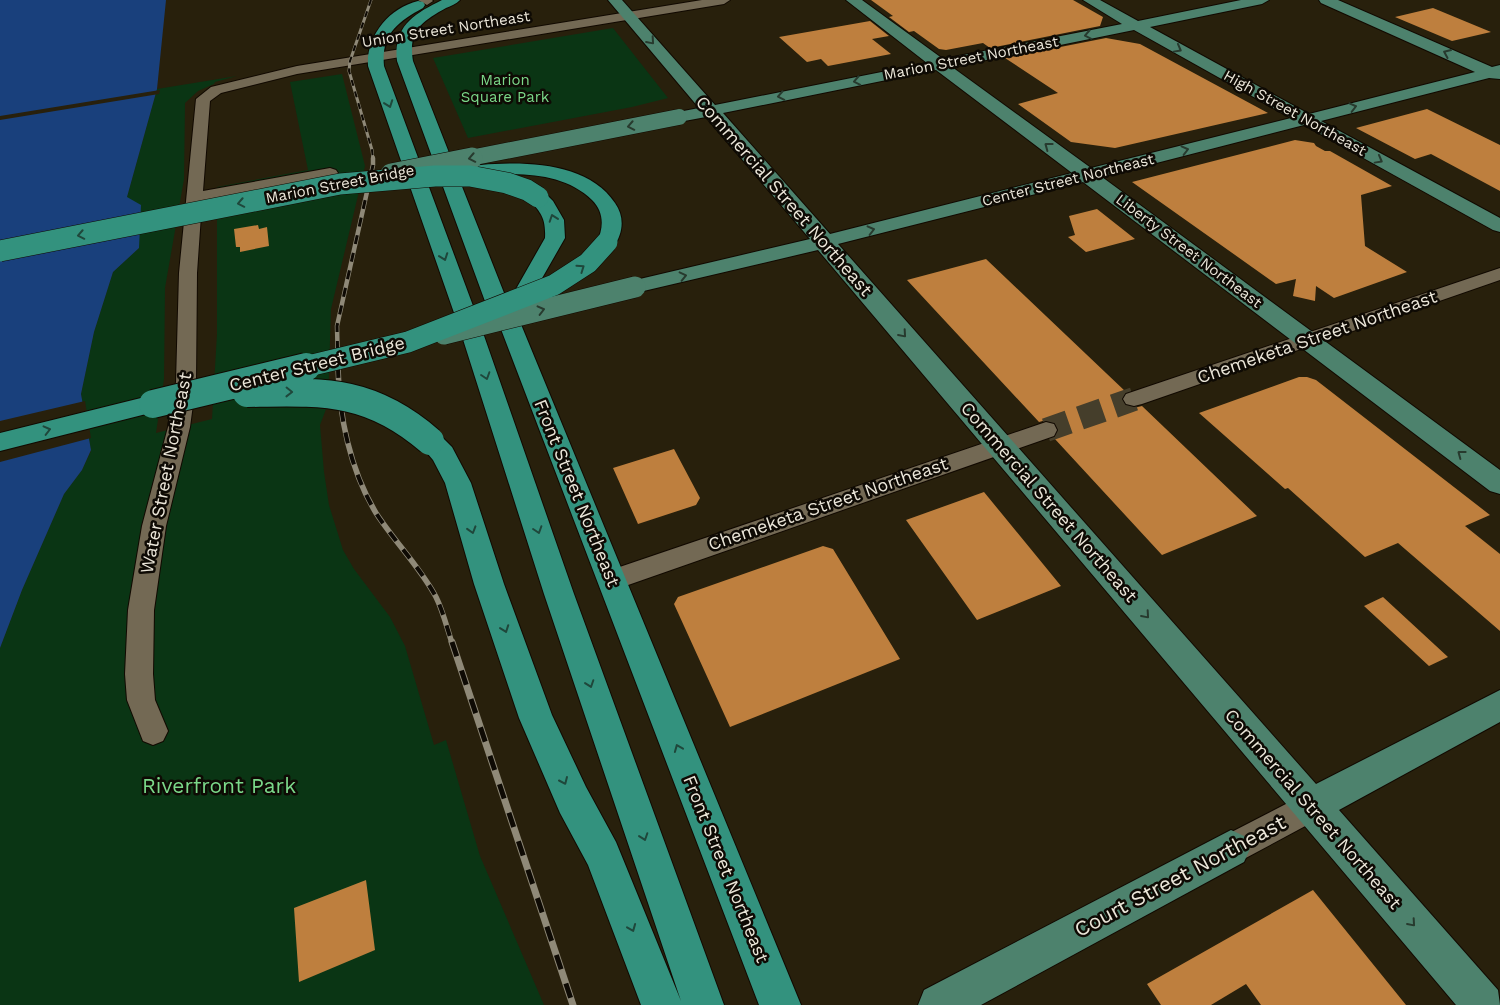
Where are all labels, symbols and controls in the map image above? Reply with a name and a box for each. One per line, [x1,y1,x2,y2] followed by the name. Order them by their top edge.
[361,7,532,51] street label: Union Street Northeast
[1083,29,1092,40] one-way arrow
[882,32,1061,84] street label: Marion Street Northeast
[645,36,654,45] one-way arrow
[1173,43,1182,53] one-way arrow
[1443,48,1452,59] one-way arrow
[1221,66,1370,160] street label: High Street Northeast
[461,71,550,106] park label: Marion Square Park
[853,76,862,86] one-way arrow
[692,91,877,300] street label: Commercial Street Northeast
[777,91,785,101] one-way arrow
[383,99,393,108] one-way arrow
[1349,103,1357,113] one-way arrow
[627,121,636,131] one-way arrow
[1044,143,1054,152] one-way arrow
[1181,145,1190,156] one-way arrow
[980,150,1157,210] street label: Center Street Northeast
[467,152,476,162] one-way arrow
[1374,154,1383,164] one-way arrow
[264,161,416,207] street label: Marion Street Bridge
[1112,190,1266,312] street label: Liberty Street Northeast
[236,198,245,208] one-way arrow
[548,214,558,223] one-way arrow
[866,225,874,235] one-way arrow
[77,229,86,240] one-way arrow
[438,252,448,261] one-way arrow
[575,265,585,274] one-way arrow
[678,271,687,282] one-way arrow
[1194,285,1440,388] street label: Chemeketa Street Northeast
[536,305,545,316] one-way arrow
[898,328,907,337] one-way arrow
[227,332,407,396] street label: Center Street Bridge
[136,370,195,575] street label: Water Street Northeast
[480,371,490,379] one-way arrow
[285,387,293,398] one-way arrow
[530,396,625,590] street label: Front Street Northeast
[957,397,1142,606] street label: Commercial Street Northeast
[43,426,51,436] one-way arrow
[705,452,951,555] street label: Chemeketa Street Northeast
[1458,452,1467,460] one-way arrow
[466,525,476,534] one-way arrow
[532,525,542,534] one-way arrow
[1140,610,1149,619] one-way arrow
[499,625,509,633] one-way arrow
[584,679,594,687] one-way arrow
[1221,704,1406,913] street label: Commercial Street Northeast
[674,744,684,753] one-way arrow
[679,772,774,966] street label: Front Street Northeast
[142,773,296,798] park label: Riverfront Park
[558,776,569,785] one-way arrow
[1070,809,1290,942] street label: Court Street Northeast
[638,832,648,841] one-way arrow
[1406,917,1415,926] one-way arrow
[626,923,636,932] one-way arrow

